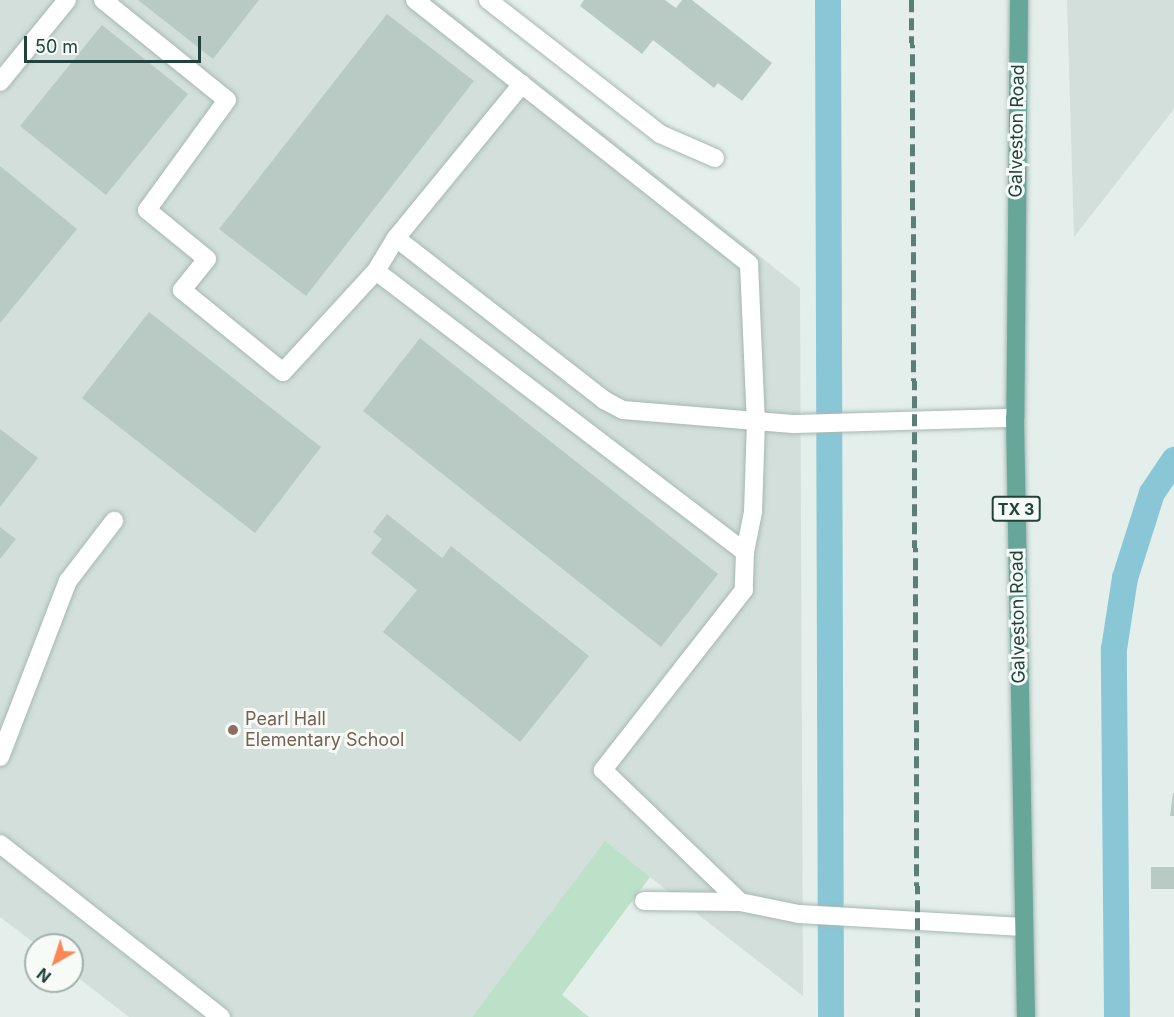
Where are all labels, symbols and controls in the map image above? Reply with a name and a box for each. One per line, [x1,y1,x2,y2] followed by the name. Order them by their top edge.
[27,24,204,62] scale bar
[35,36,78,57] text: 50 m
[1005,64,1029,198] street label: Galveston Road
[990,496,1042,522] road number: TX 3
[1006,550,1030,684] street label: Galveston Road
[245,709,404,752] place label: Pearl Hall Elementary School
[226,723,240,737] marker: Pearl Hall Elementary School
[24,933,84,993] north arrow
[33,964,55,987] text: N

